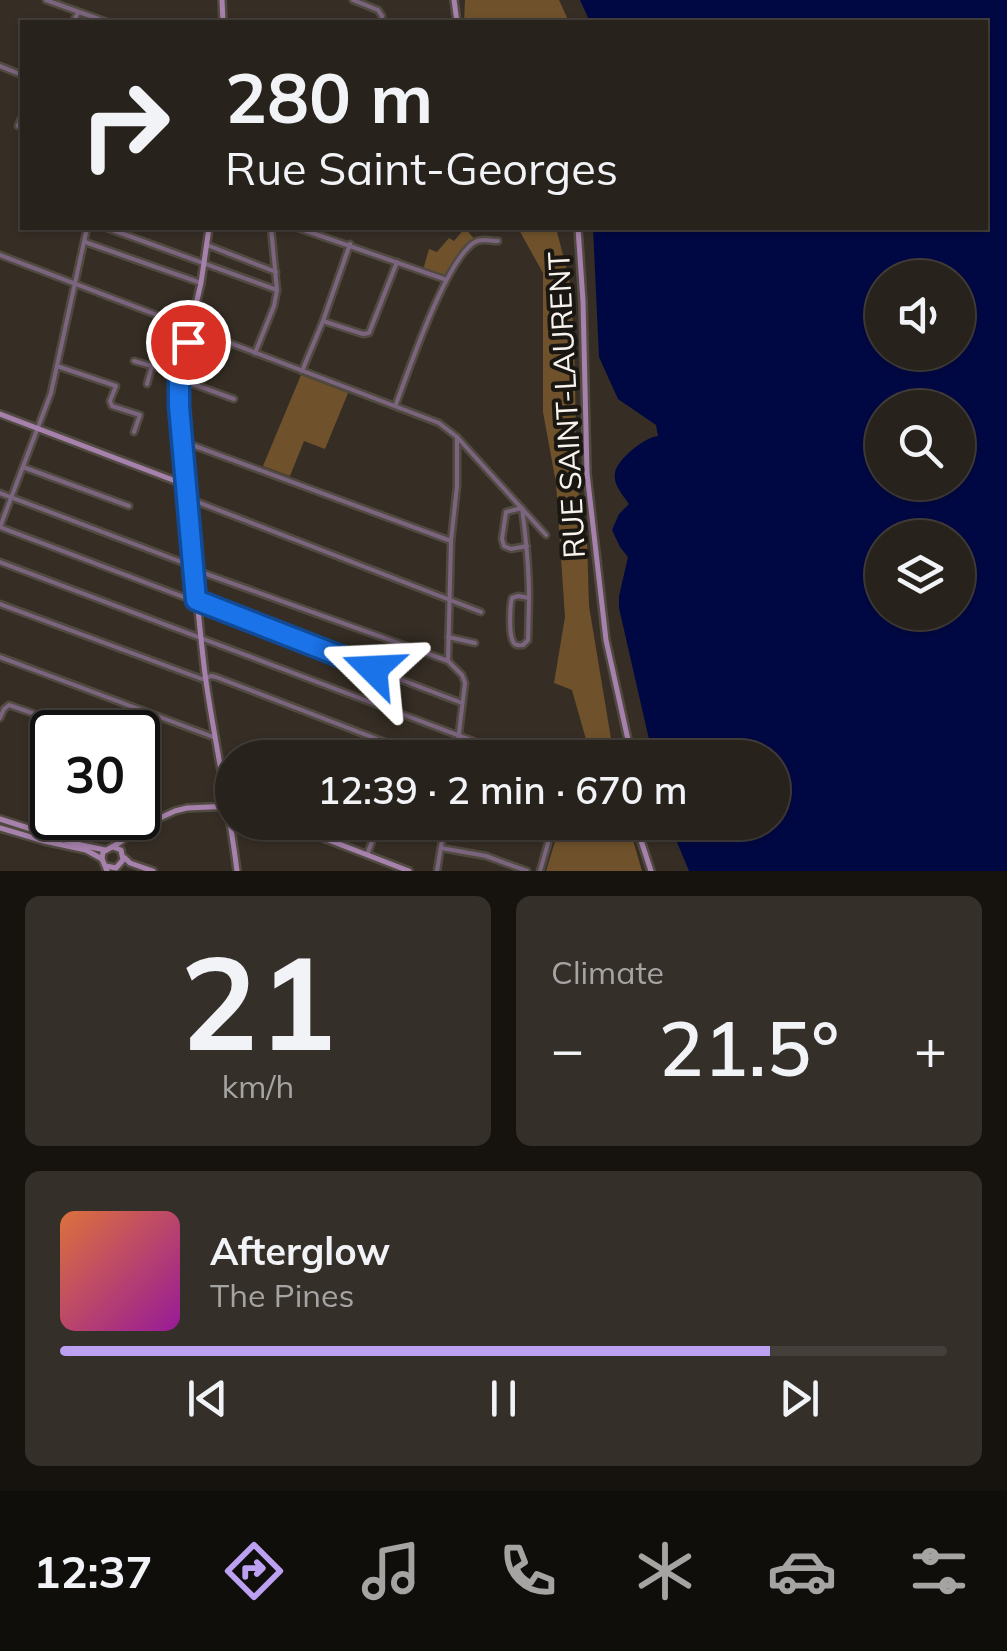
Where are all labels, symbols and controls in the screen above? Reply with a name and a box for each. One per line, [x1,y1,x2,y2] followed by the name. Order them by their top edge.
[225,53,433,141] text: 280 m
[60,60,190,190] icon: right
[225,140,618,196] text: Rue Saint-Georges
[539,251,593,559] street label: RUE SAINT-LAURENT
[865,260,975,630] map controls
[865,260,975,370] button: sound
[146,300,231,385] pin
[161,315,216,370] icon: arrive
[865,390,975,500] button: search
[865,520,975,630] button: layers
[321,617,425,721] position arrow
[30,710,160,840] speed limit sign: 30
[317,766,688,814] text: 12:39 · 2 min · 670 m
[180,919,336,1083] text: 21
[551,952,664,992] text: Climate
[659,1001,839,1095] text: 21.5°
[551,1014,584,1083] text: −
[914,1014,947,1083] text: +
[222,1066,294,1106] text: km/h
[210,1227,390,1275] text: Afterglow
[210,1275,354,1315] text: The Pines
[180,1371,235,1426] icon: previous
[476,1371,531,1426] icon: pause
[772,1371,827,1426] icon: next
[219,1536,289,1606] icon: directions
[356,1536,426,1606] icon: music
[493,1536,563,1606] icon: phone
[630,1536,700,1606] icon: climate
[767,1536,837,1606] icon: car
[904,1536,974,1606] icon: filters
[33,1543,153,1599] text: 12:37

